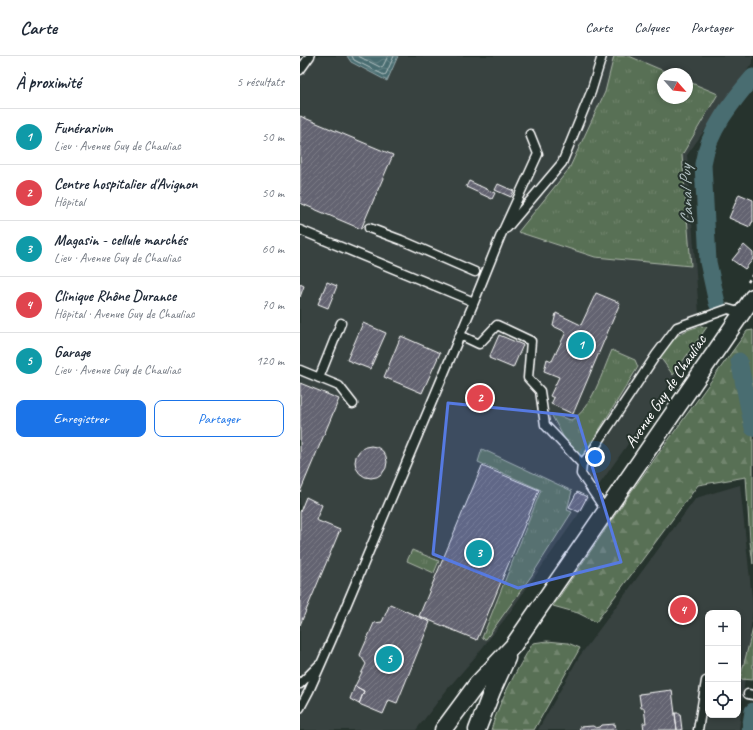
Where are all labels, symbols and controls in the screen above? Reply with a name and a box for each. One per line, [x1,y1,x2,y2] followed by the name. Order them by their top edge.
[20,16,57,40] text: Carte
[585,19,612,36] text: Carte
[634,19,669,36] text: Calques
[691,19,733,36] text: Partager
[657,68,693,104] north arrow
[16,72,81,93] text: À proximité
[236,74,284,90] text: 5 résultats
[54,119,113,138] text: Funérarium
[26,129,32,145] text: 1
[262,129,284,145] text: 50 m
[54,138,181,154] text: Lieu · Avenue Guy de Chauliac
[674,162,698,225] water label: Canal Puy
[54,175,197,194] text: Centre hospitalier d'Avignon
[26,185,32,201] text: 2
[262,185,284,201] text: 50 m
[54,194,85,210] text: Hôpital
[54,231,187,250] text: Magasin - cellule marchés
[26,241,32,257] text: 3
[262,241,284,257] text: 60 m
[54,250,181,266] text: Lieu · Avenue Guy de Chauliac
[54,287,176,306] text: Clinique Rhône Durance
[26,297,32,313] text: 4
[262,297,284,313] text: 70 m
[54,306,195,322] text: Hôpital · Avenue Guy de Chauliac
[568,330,594,360] pin: 1
[620,330,712,452] street label: Avenue Guy de Chauliac
[54,343,90,362] text: Garage
[26,353,32,369] text: 5
[256,353,284,369] text: 120 m
[54,362,181,378] text: Lieu · Avenue Guy de Chauliac
[467,383,493,413] pin: 2
[16,400,146,437] button: Enregistrer
[154,400,284,437] button: Partager
[585,447,605,467] your location
[466,538,492,568] pin: 3
[670,595,696,625] pin: 4
[705,610,741,718] map controls
[705,610,741,646] button: +
[376,644,402,674] pin: 5
[705,646,741,682] button: −
[705,682,741,718] button: locate

